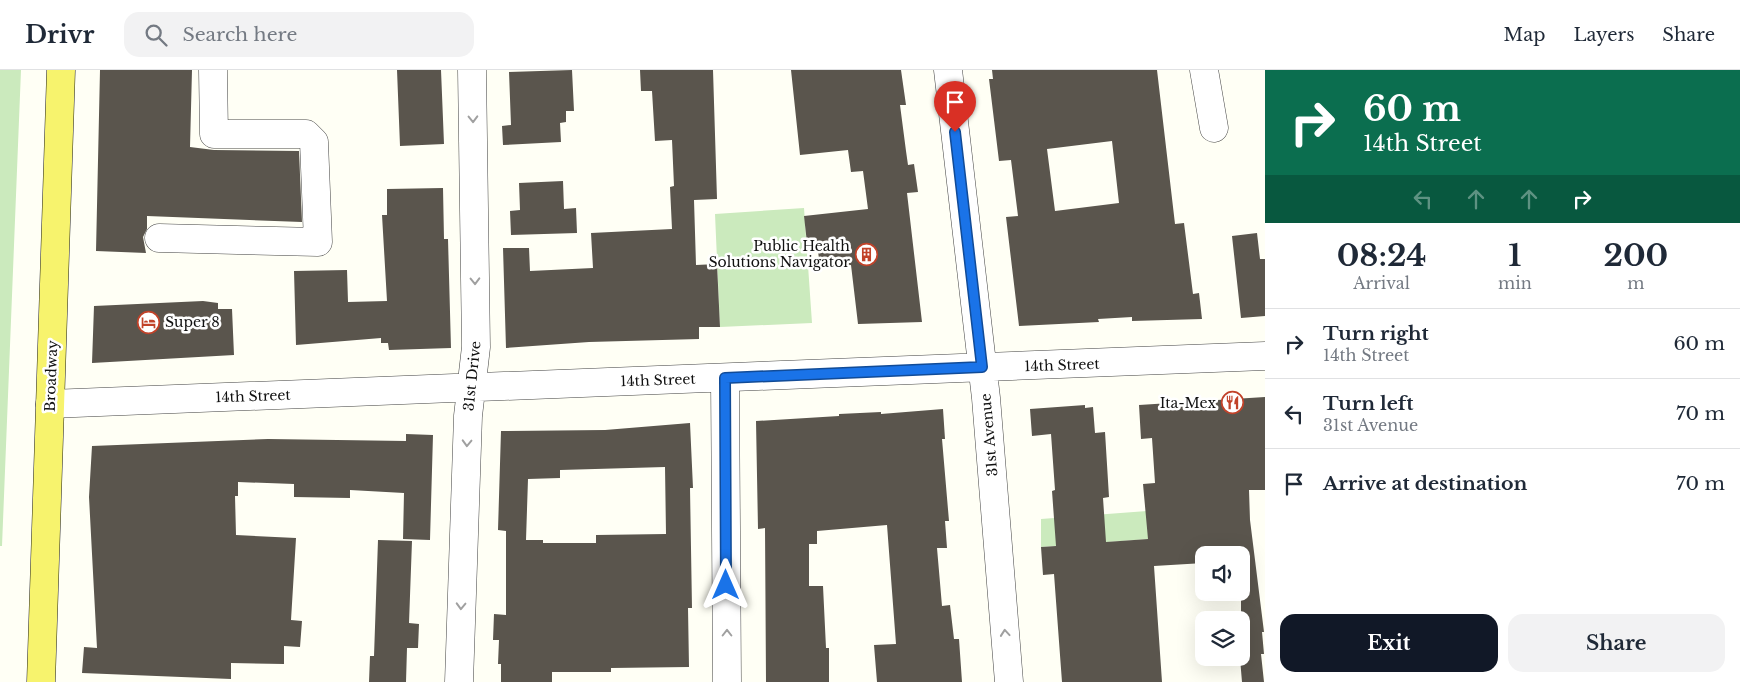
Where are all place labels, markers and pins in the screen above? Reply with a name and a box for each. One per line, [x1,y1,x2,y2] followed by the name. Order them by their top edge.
[934,81,976,132] pin
[708,237,850,271] place label: Public Health Solutions Navigator
[854,242,878,266] building icon: Public Health Solutions Navigator
[137,310,161,334] hotel icon: Super 8
[165,313,220,331] place label: Super 8
[1220,391,1244,415] restaurant icon: Ita-Mex
[1160,394,1216,412] place label: Ita-Mex

